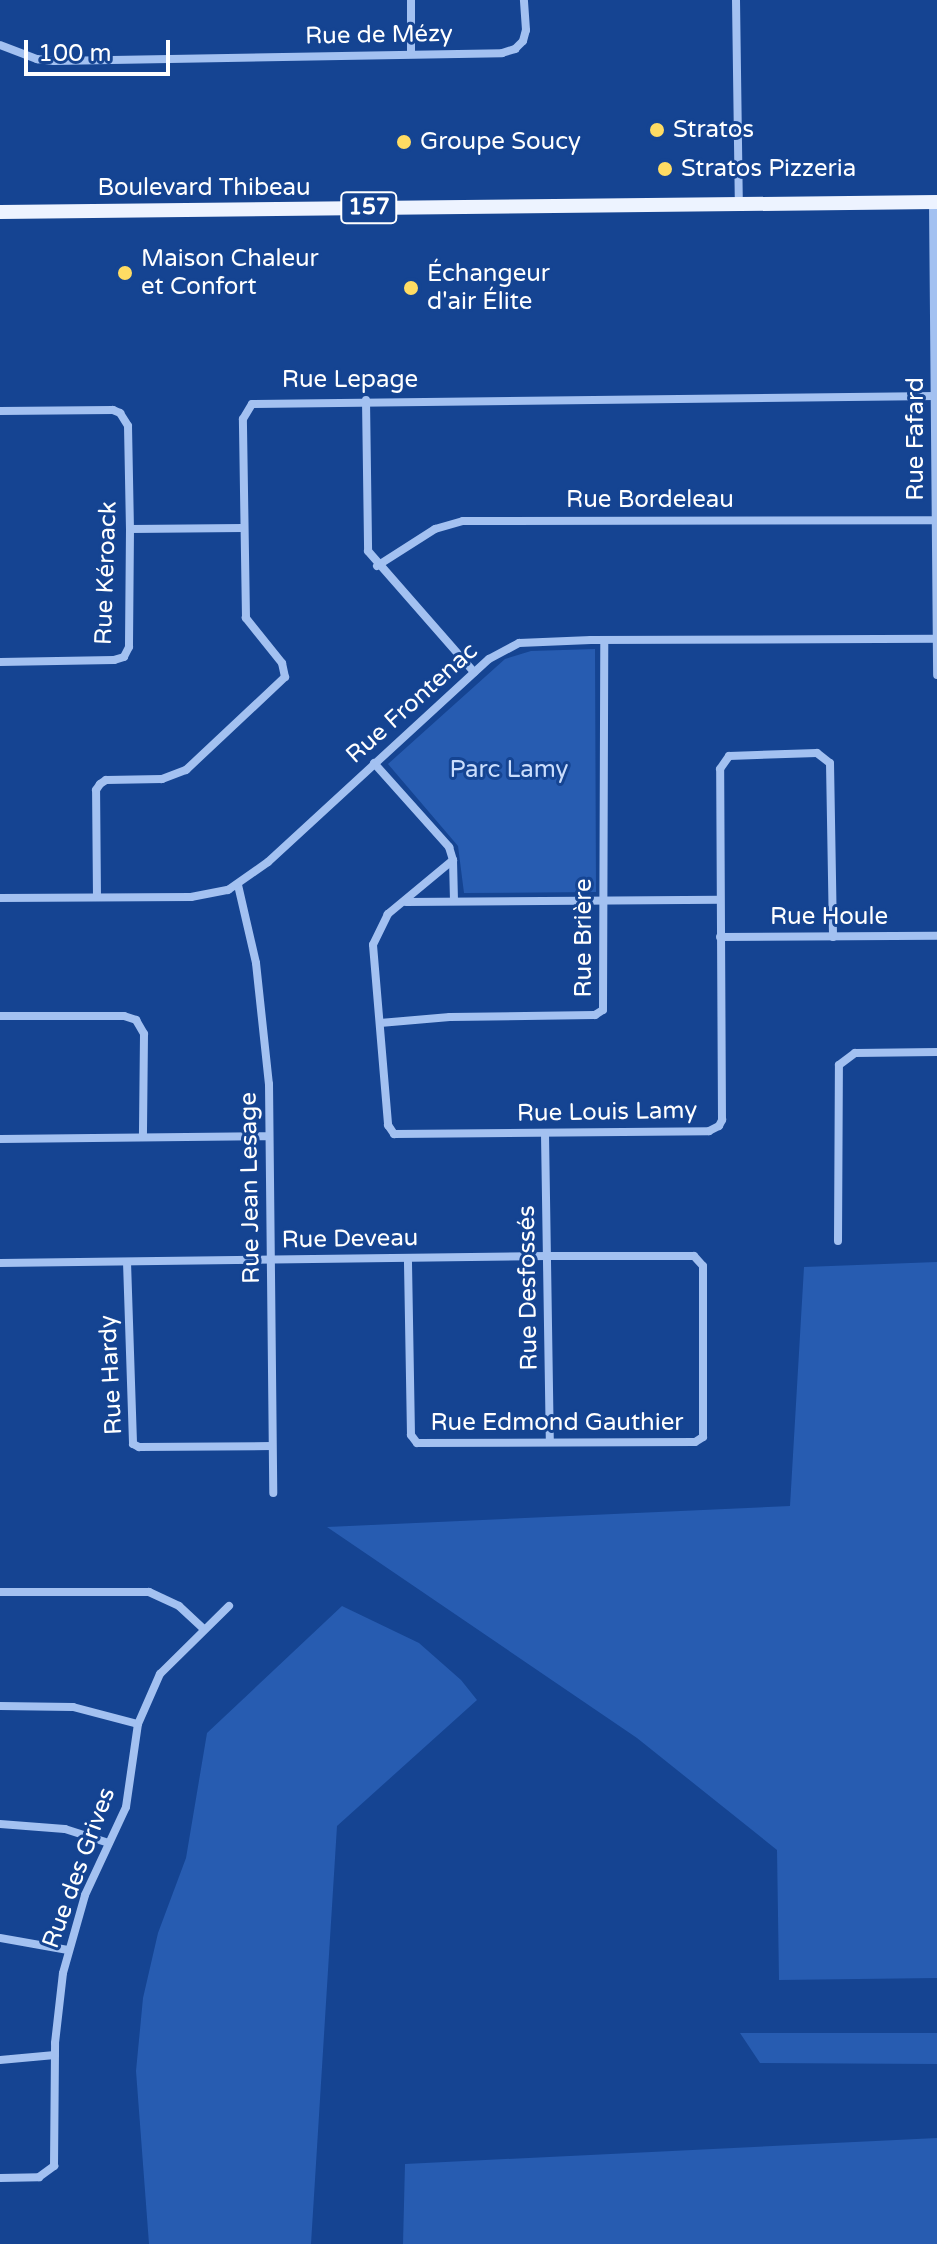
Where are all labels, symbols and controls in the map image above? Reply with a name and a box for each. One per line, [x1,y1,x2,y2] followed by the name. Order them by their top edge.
[305,19,453,51] street label: Rue de Mézy
[28,24,174,74] scale bar
[38,39,112,68] text: 100 m
[673,116,754,144] place label: Stratos
[648,121,666,139] marker: Stratos
[420,128,581,156] place label: Groupe Soucy
[395,133,413,151] marker: Groupe Soucy
[681,155,856,183] place label: Stratos Pizzeria
[656,160,674,178] marker: Stratos Pizzeria
[97,174,311,202] street label: Boulevard Thibeau
[339,190,399,226] road number: 157
[141,245,319,301] place label: Maison Chaleur et Confort
[427,260,550,316] place label: Échangeur d'air Élite
[116,264,134,282] marker: Maison Chaleur et Confort
[402,279,420,297] marker: Échangeur d'air Élite
[282,366,418,394] street label: Rue Lepage
[902,377,930,501] street label: Rue Fafard
[566,486,734,514] street label: Rue Bordeleau
[89,501,123,645] street label: Rue Kéroack
[340,637,484,769] street label: Rue Frontenac
[450,756,568,784] park label: Parc Lamy
[570,878,598,998] street label: Rue Brière
[770,903,888,931] street label: Rue Houle
[234,1092,266,1284] street label: Rue Jean Lesage
[517,1096,697,1128] street label: Rue Louis Lamy
[512,1205,544,1371] street label: Rue Desfossés
[281,1223,419,1255] street label: Rue Deveau
[93,1314,129,1436] street label: Rue Hardy
[431,1409,683,1437] street label: Rue Edmond Gauthier
[37,1784,121,1952] street label: Rue des Grives

